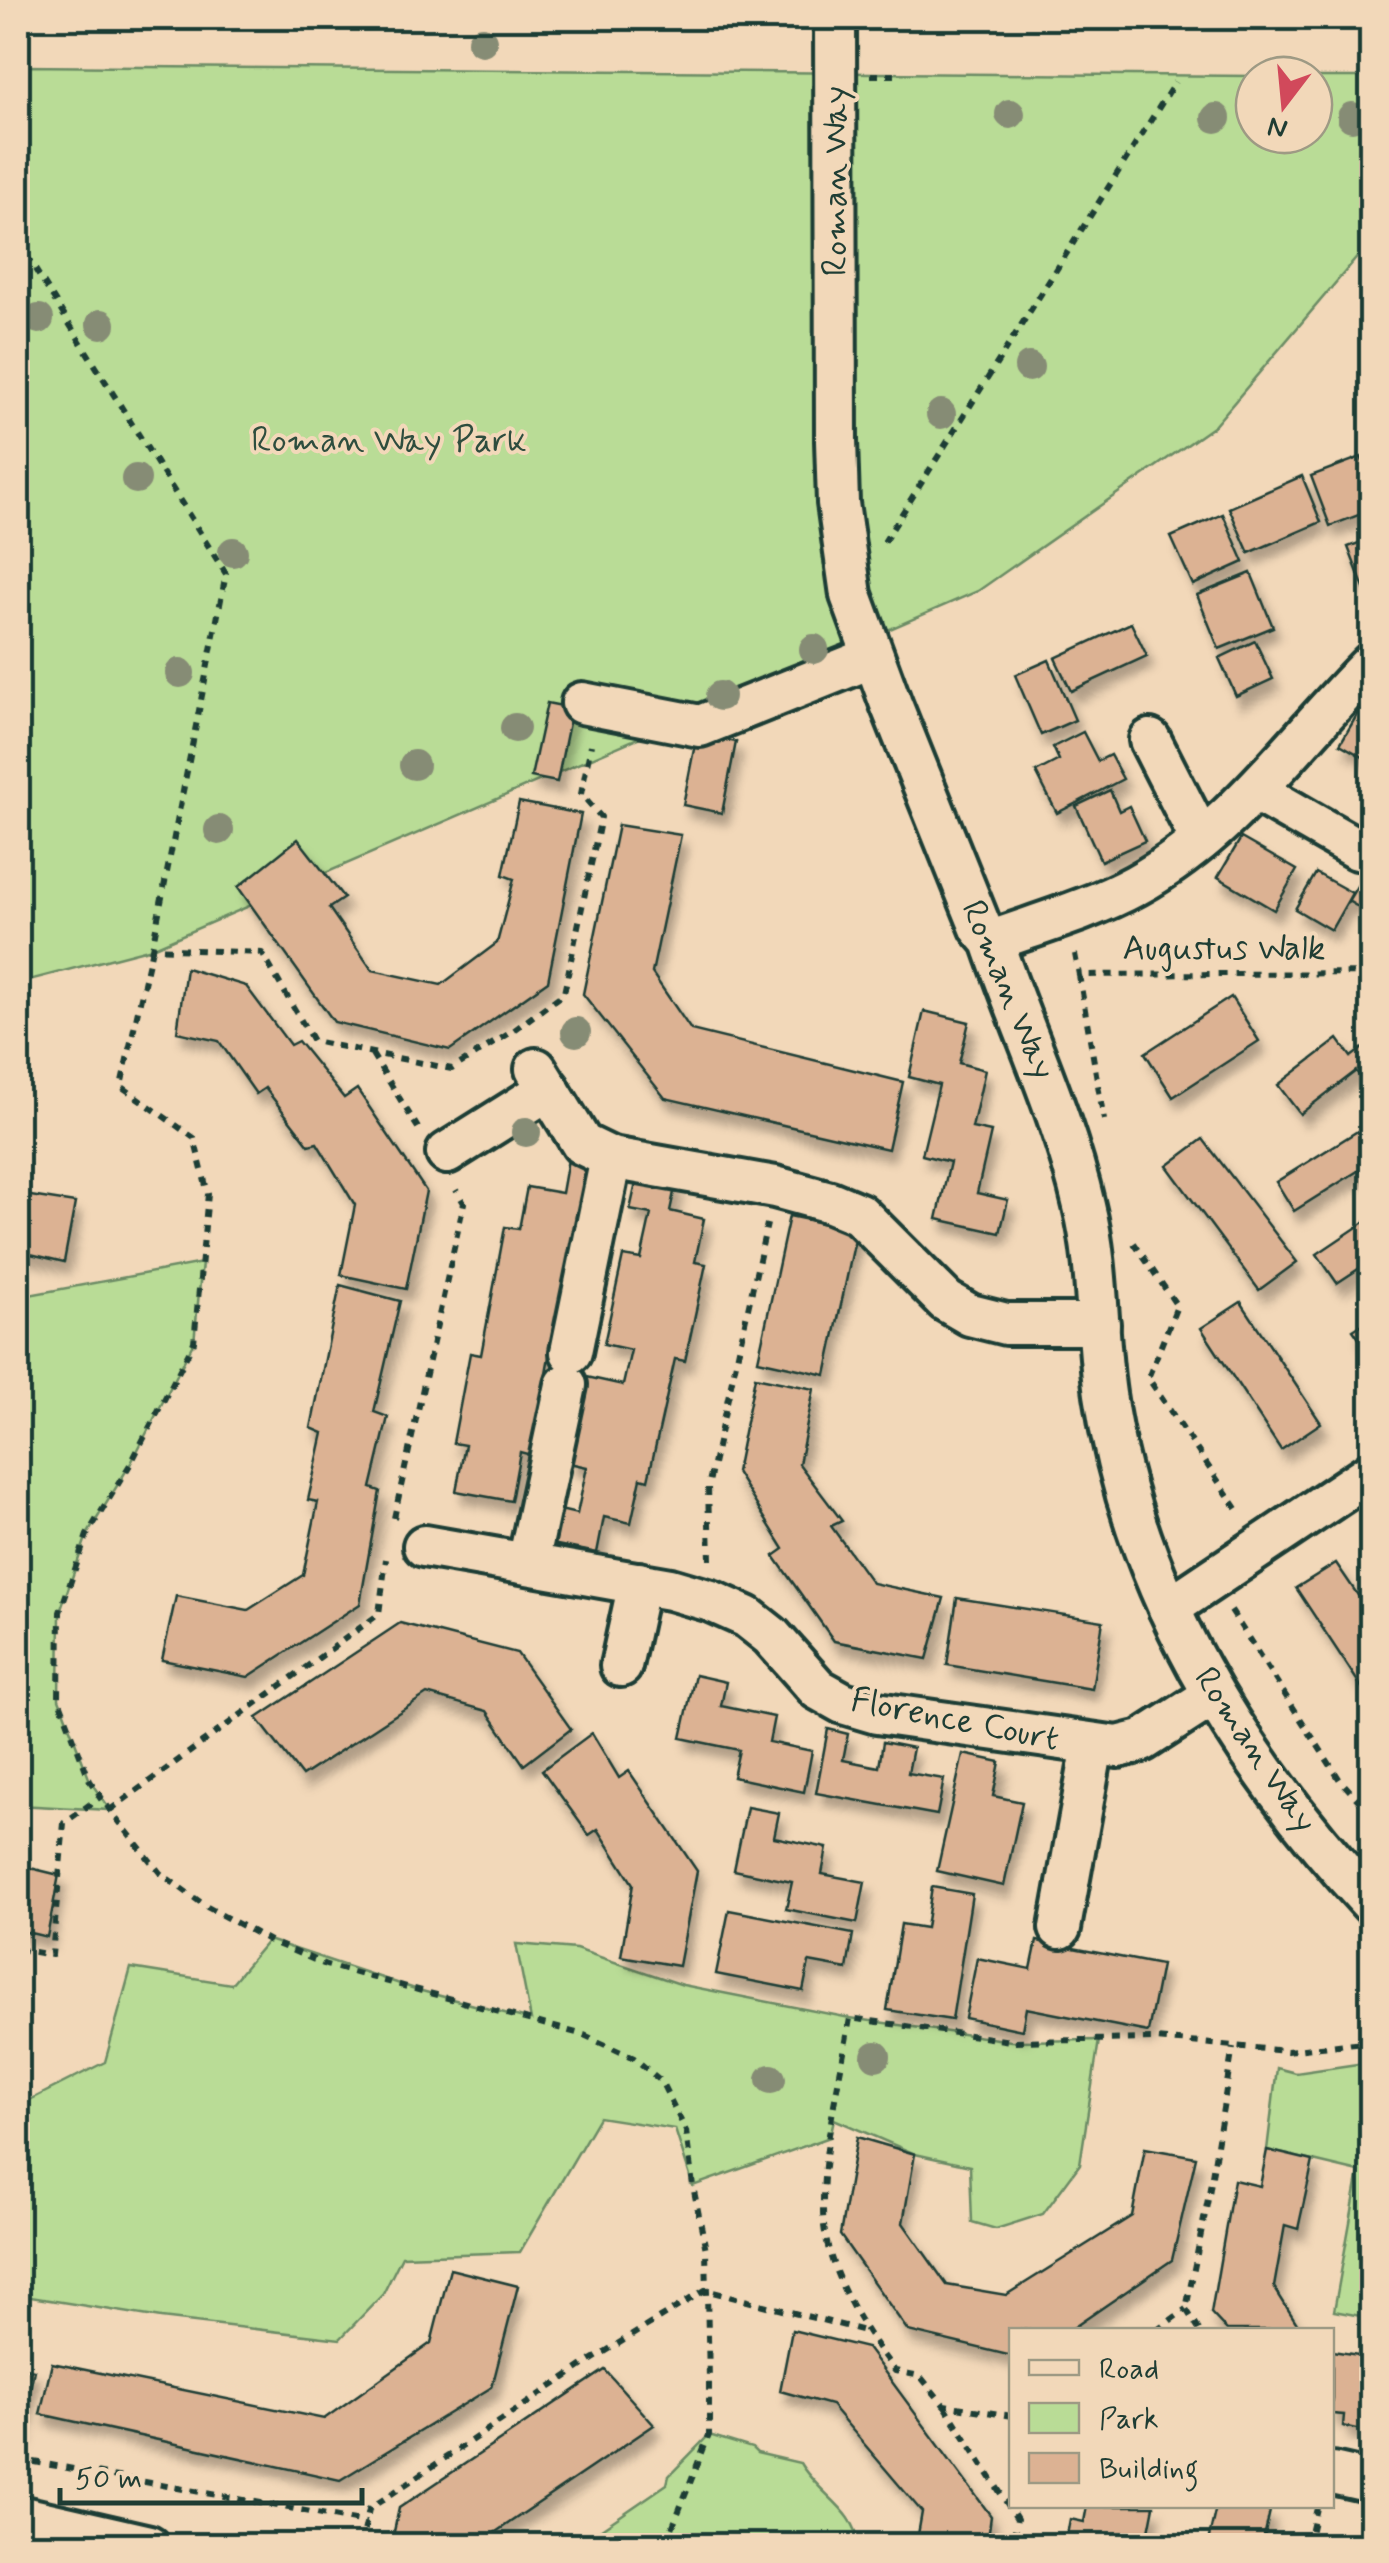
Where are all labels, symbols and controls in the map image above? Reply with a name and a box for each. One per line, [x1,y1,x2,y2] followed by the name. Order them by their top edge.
[1234,55,1334,155] north arrow
[813,86,859,276] street label: Roman Way
[1264,106,1292,147] text: N
[251,418,527,464] park label: Roman Way Park
[950,893,1066,1087] street label: Roman Way
[1122,926,1326,972] street label: Augustus Walk
[1183,1658,1327,1842] street label: Roman Way
[847,1677,1063,1763] street label: Florence Court
[1009,2328,1334,2508] legend
[1099,2350,1159,2389] text: Road
[1099,2400,1159,2439] text: Park
[60,2443,362,2505] scale bar
[1099,2450,1198,2492] text: Building
[75,2460,142,2499] text: 50 m

